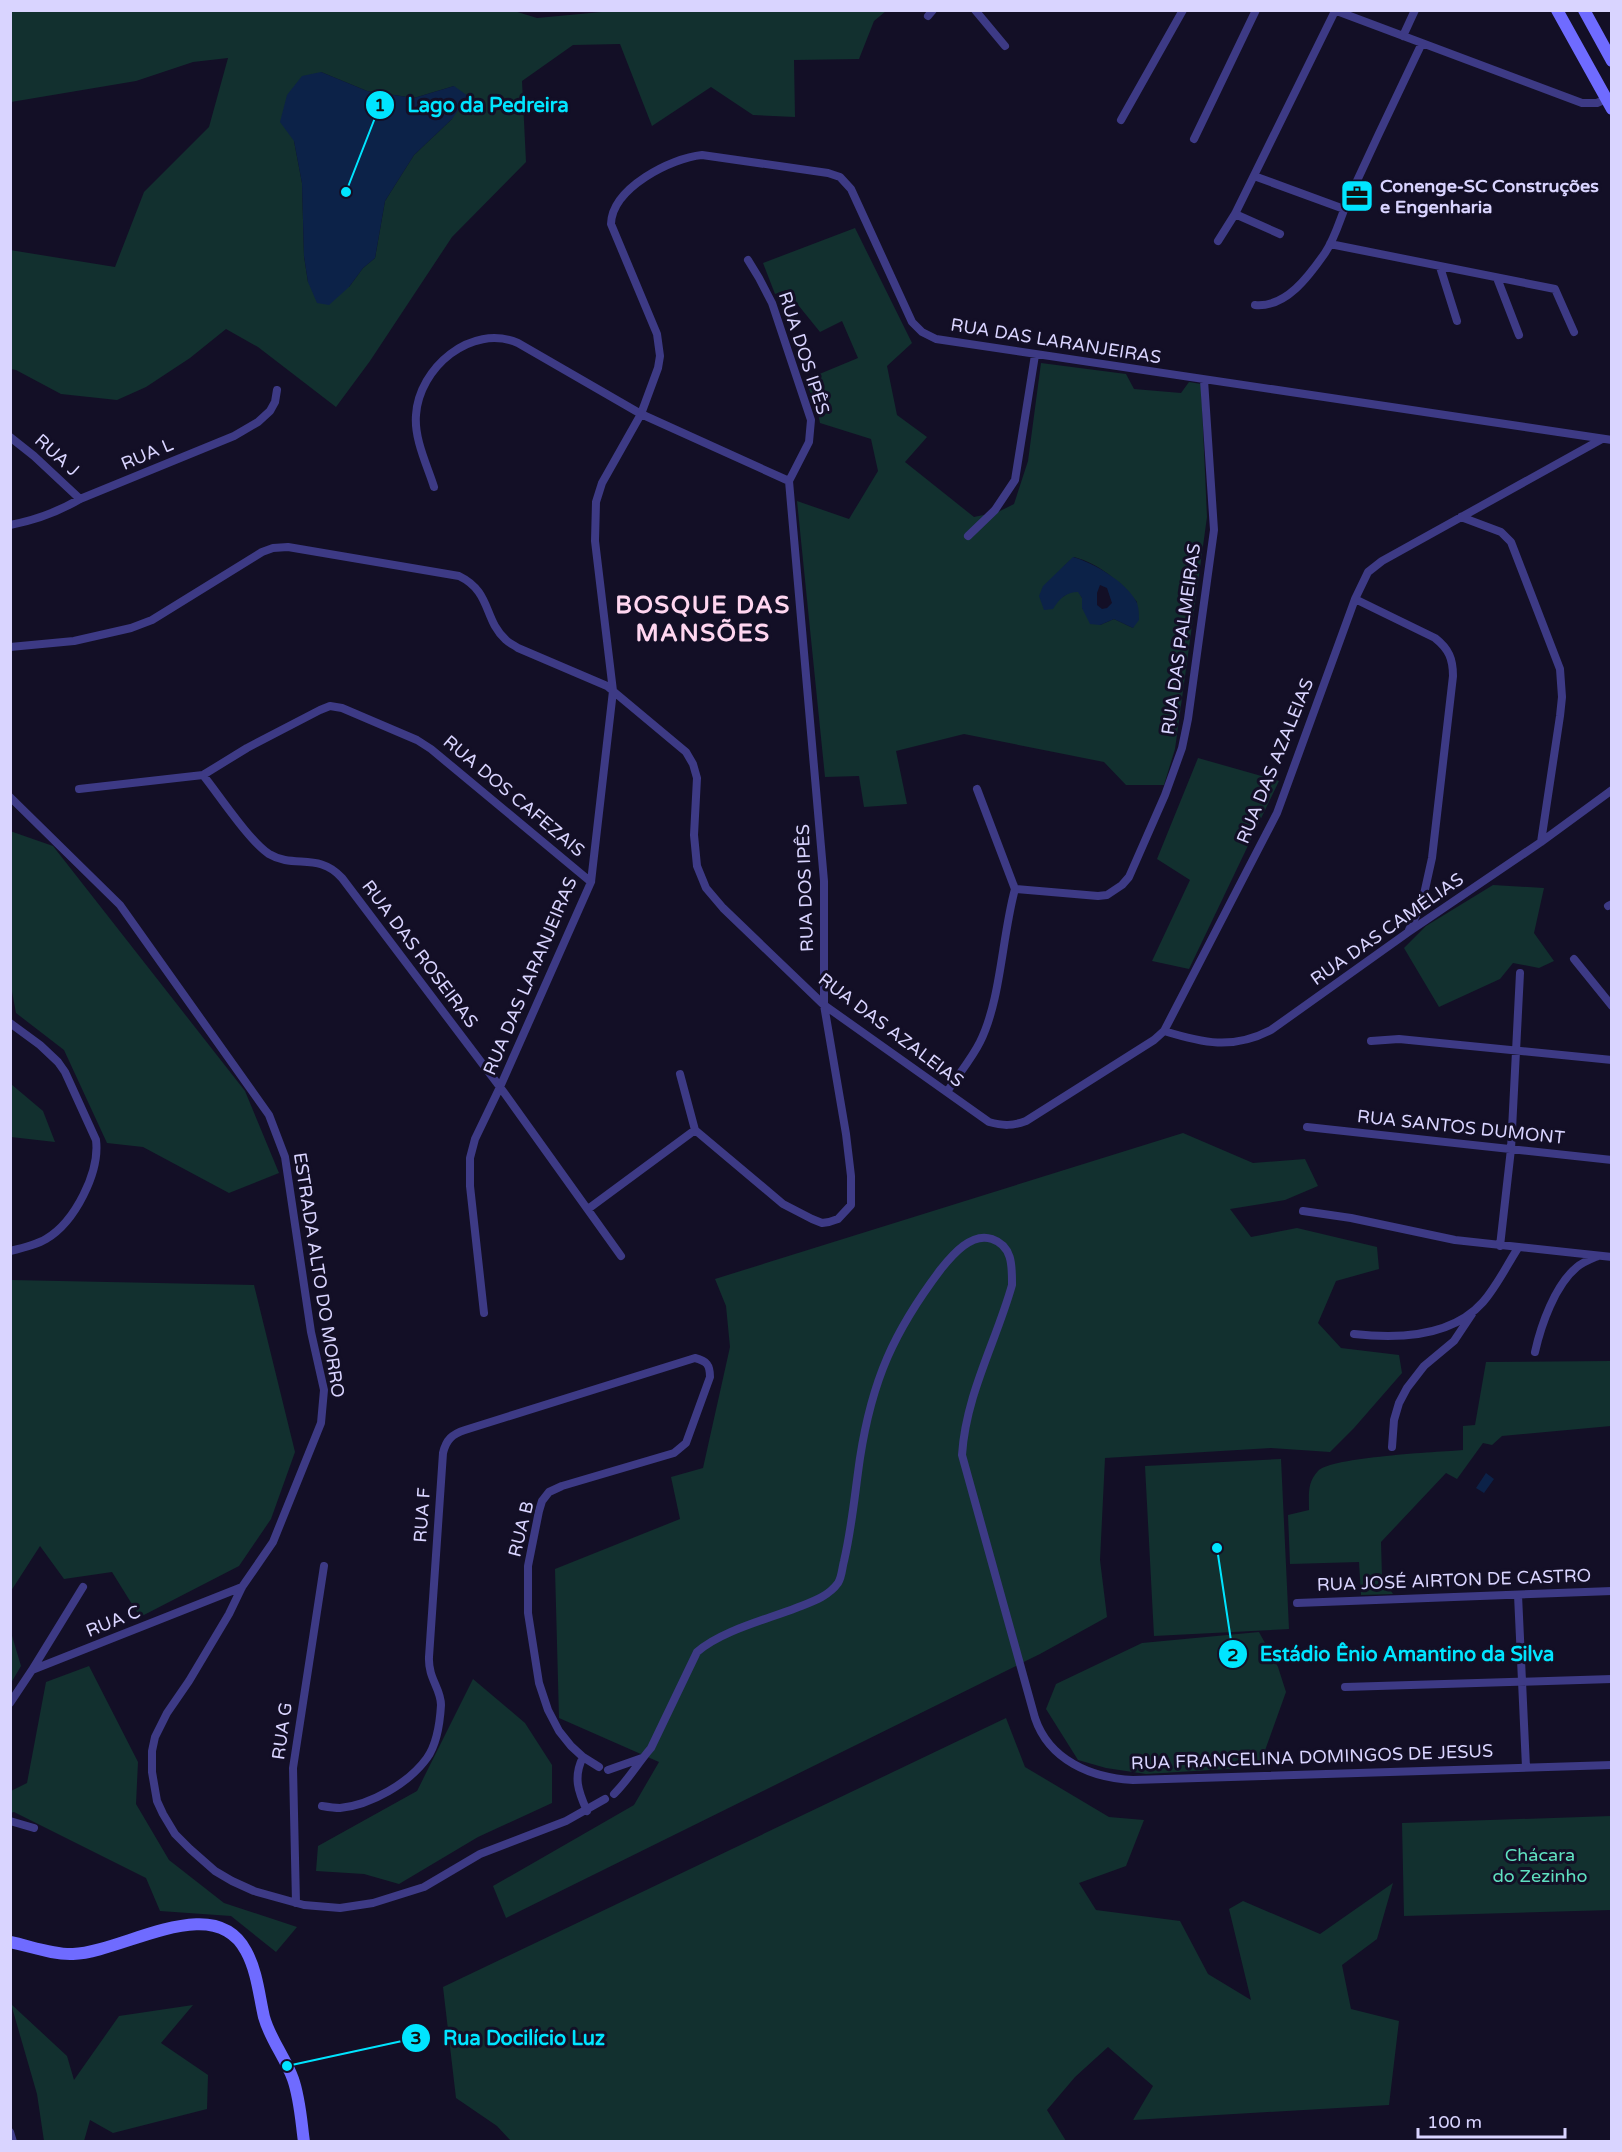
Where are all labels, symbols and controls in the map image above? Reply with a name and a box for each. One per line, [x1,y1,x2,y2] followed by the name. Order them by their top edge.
[365,86,580,124] callout: Lago da Pedreira
[374,94,386,116] text: 1
[407,94,569,118] text: Lago da Pedreira
[1380,175,1599,218] place label: Conenge-SC Construções e Engenharia
[1339,178,1375,214] office icon: Conenge-SC Construções e Engenharia
[774,289,834,417] street label: RUA DOS IPÊS
[949,313,1163,369] street label: RUA DAS LARANJEIRAS
[30,429,84,481] street label: RUA J
[118,433,177,475] street label: RUA L
[1157,542,1205,736] street label: RUA DAS PALMEIRAS
[615,591,791,648] district label: BOSQUE DAS MANSÕES
[1232,675,1318,847] street label: RUA DAS AZALEIAS
[439,730,589,862] street label: RUA DOS CAFEZAIS
[792,824,818,952] street label: RUA DOS IPÊS
[1306,868,1468,990] street label: RUA DAS CAMÉLIAS
[478,874,582,1078] street label: RUA DAS LARANJEIRAS
[357,876,483,1032] street label: RUA DAS ROSEIRAS
[814,968,968,1092] street label: RUA DAS AZALEIAS
[1356,1105,1566,1149] street label: RUA SANTOS DUMONT
[289,1151,349,1399] street label: ESTRADA ALTO DO MORRO
[409,1487,435,1543] street label: RUA F
[503,1499,539,1559] street label: RUA B
[1316,1564,1592,1596] street label: RUA JOSÉ AIRTON DE CASTRO
[83,1600,143,1642] street label: RUA C
[1218,1635,1567,1673] callout: Estádio Ênio Amantino da Silva
[1260,1642,1554,1667] text: Estádio Ênio Amantino da Silva
[1227,1644,1239,1666] text: 2
[267,1701,297,1761] street label: RUA G
[1131,1740,1493,1774] street label: RUA FRANCELINA DOMINGOS DE JESUS
[1493,1844,1588,1887] park label: Chácara do Zezinho
[401,2019,617,2057] callout: Rua Docilício Luz
[410,2027,422,2049] text: 3
[443,2027,605,2051] text: Rua Docilício Luz
[1418,2101,1565,2139] scale bar
[1427,2111,1482,2133] text: 100 m

